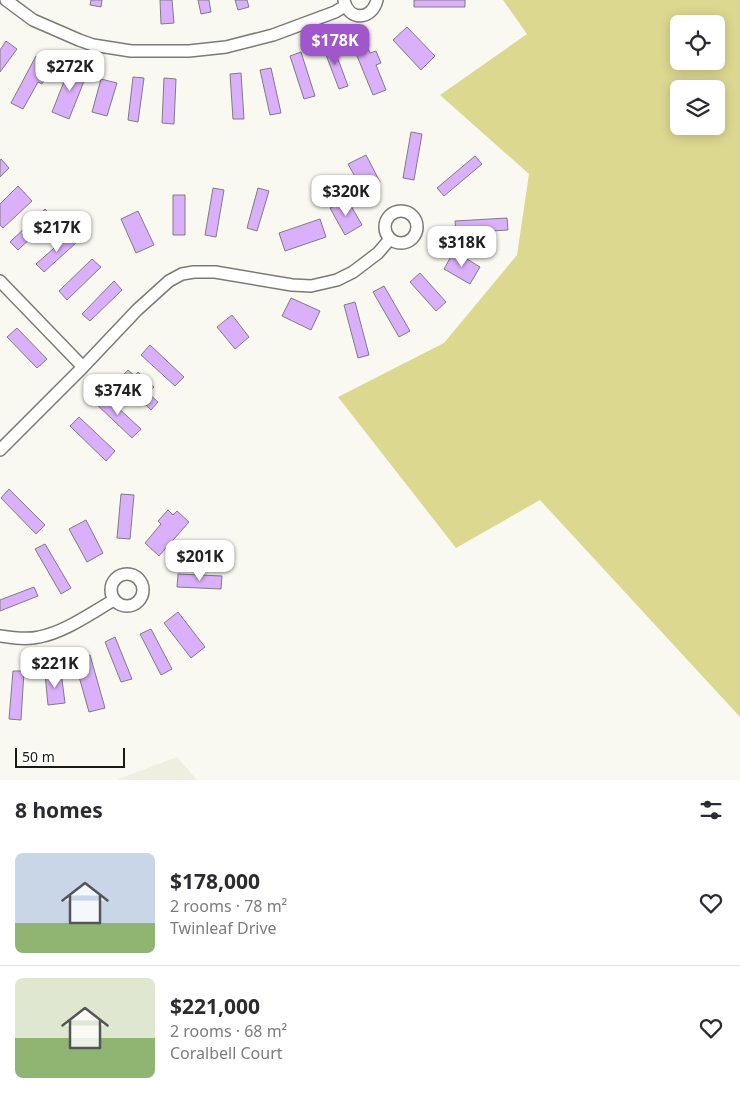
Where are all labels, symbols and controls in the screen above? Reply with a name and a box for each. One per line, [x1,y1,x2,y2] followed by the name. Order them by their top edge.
[670,15,725,135] map controls
[670,15,725,70] button: locate
[300,23,370,66] pin: $178K
[311,29,359,51] text: $178K
[35,49,105,92] pin: $272K
[46,55,94,77] text: $272K
[670,80,725,135] button: layers
[311,174,381,217] pin: $320K
[322,180,370,202] text: $320K
[22,210,92,253] pin: $217K
[33,216,81,238] text: $217K
[427,226,497,268] pin: $318K
[438,231,486,253] text: $318K
[83,374,153,416] pin: $374K
[94,379,142,401] text: $374K
[165,540,235,582] pin: $201K
[176,545,224,567] text: $201K
[20,646,90,689] pin: $221K
[31,652,79,674] text: $221K
[15,745,125,768] scale bar
[22,747,55,766] text: 50 m
[15,796,103,824] text: 8 homes
[697,796,725,824] icon: filters
[170,867,260,895] text: $178,000
[55,873,115,933] icon: home
[697,889,725,917] icon: heart
[170,895,287,917] text: 2 rooms · 78 m²
[170,917,277,939] text: Twinleaf Drive
[170,992,260,1020] text: $221,000
[55,998,115,1058] icon: home
[697,1014,725,1042] icon: heart
[170,1020,287,1042] text: 2 rooms · 68 m²
[170,1042,283,1064] text: Coralbell Court

